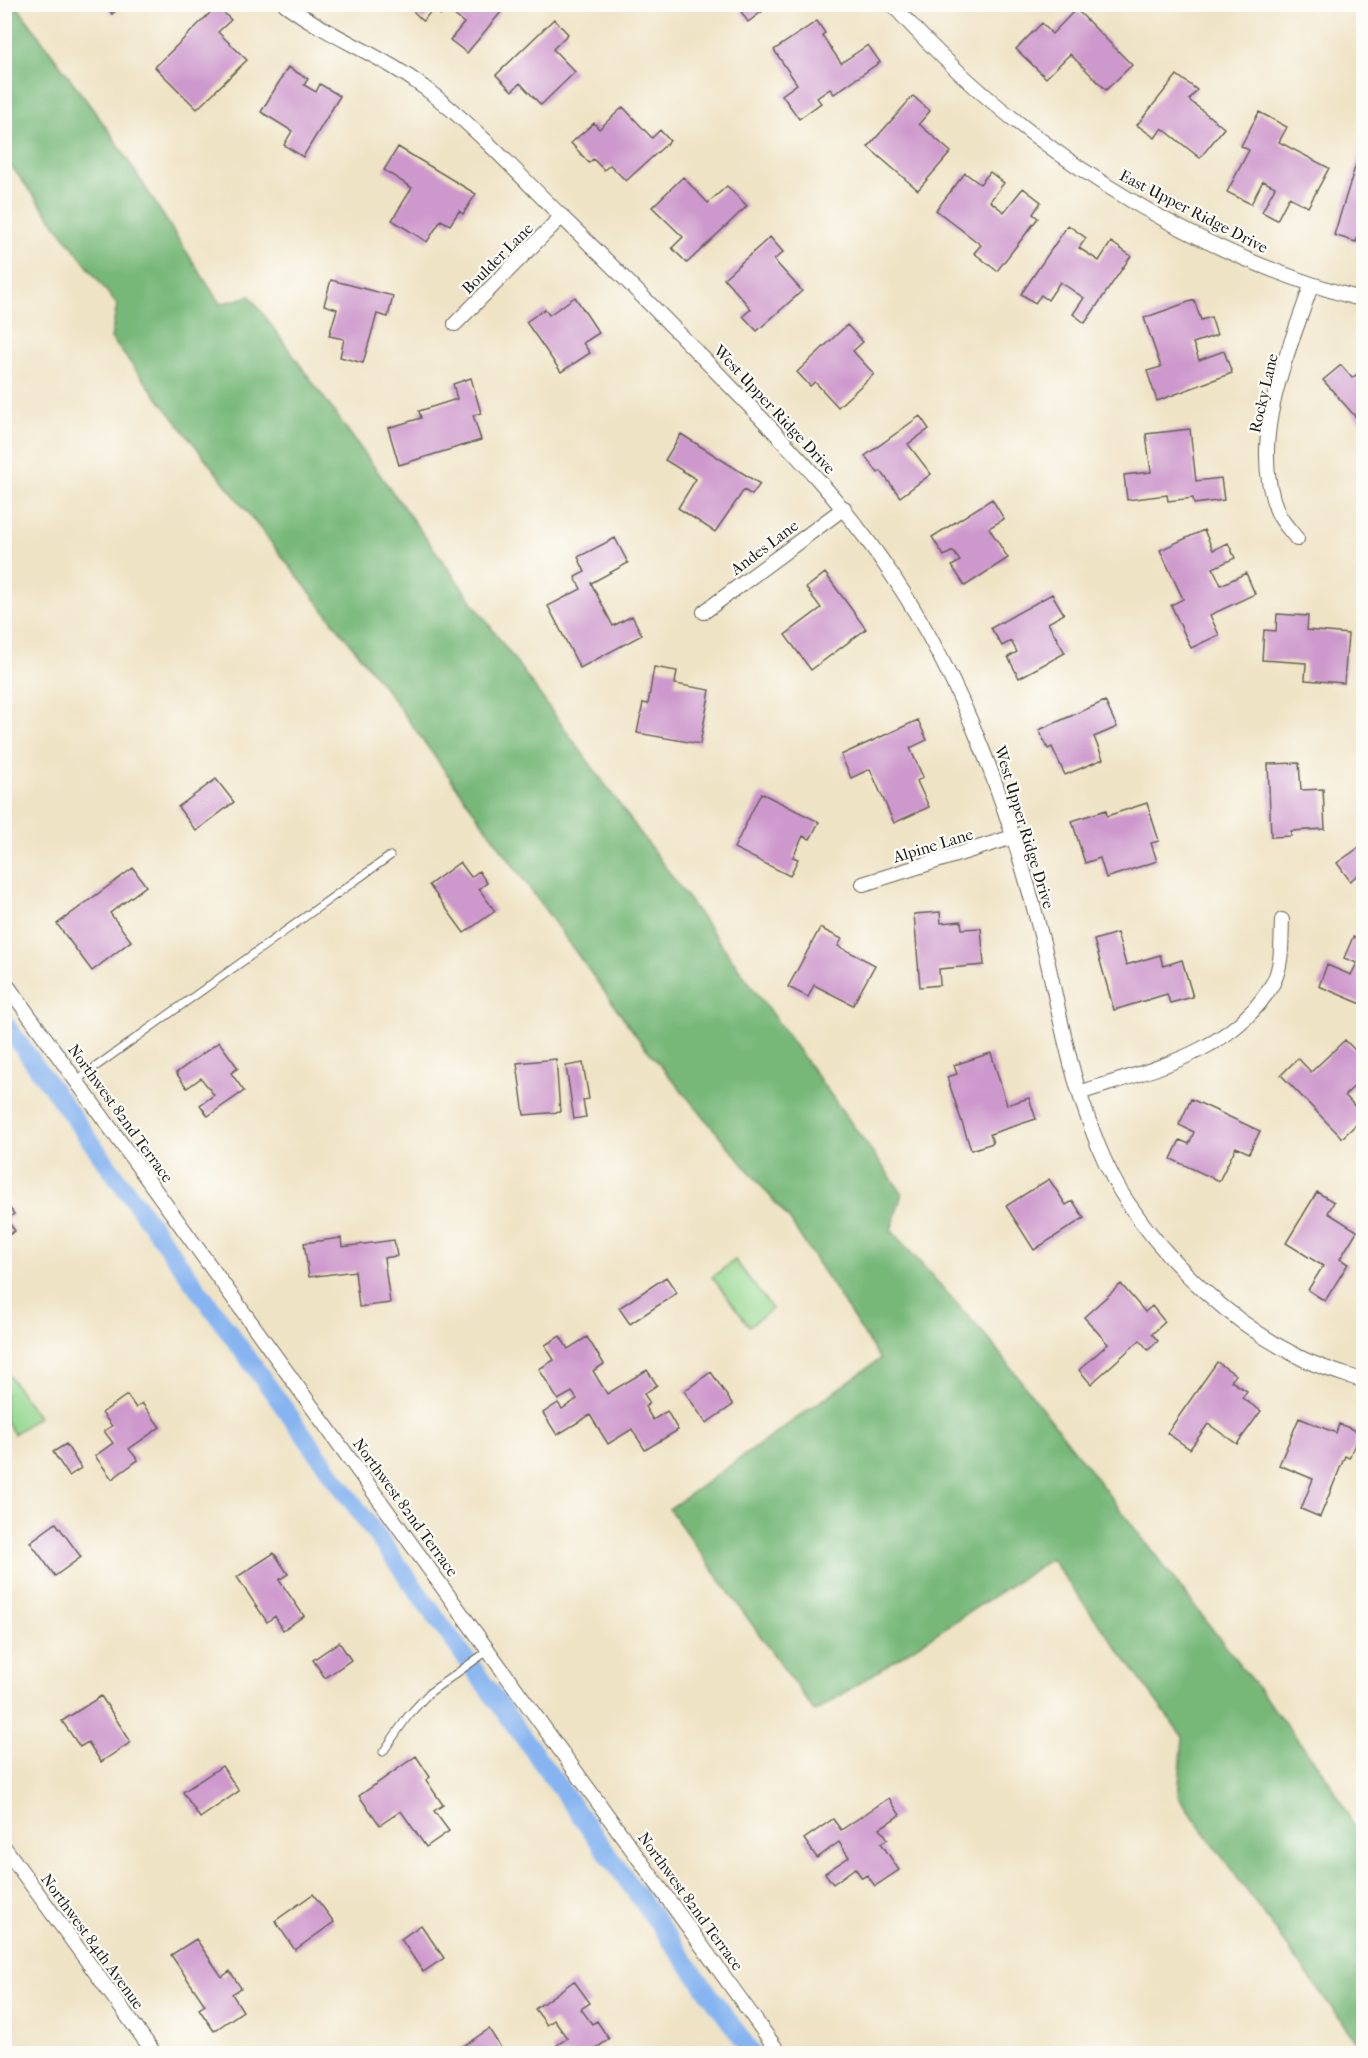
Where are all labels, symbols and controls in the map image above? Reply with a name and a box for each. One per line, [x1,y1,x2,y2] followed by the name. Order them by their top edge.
[1116,166,1271,257] street label: East Upper Ridge Drive
[458,219,537,298] street label: Boulder Lane
[709,340,839,478] street label: West Upper Ridge Drive
[1245,351,1282,435] street label: Rocky Lane
[726,516,802,580] street label: Andes Lane
[990,742,1058,911] street label: West Upper Ridge Drive
[890,824,976,867] street label: Alpine Lane
[64,1040,177,1186] street label: Northwest 82nd Terrace
[349,1434,462,1580] street label: Northwest 82nd Terrace
[634,1828,747,1974] street label: Northwest 82nd Terrace
[37,1870,148,2013] street label: Northwest 84th Avenue

